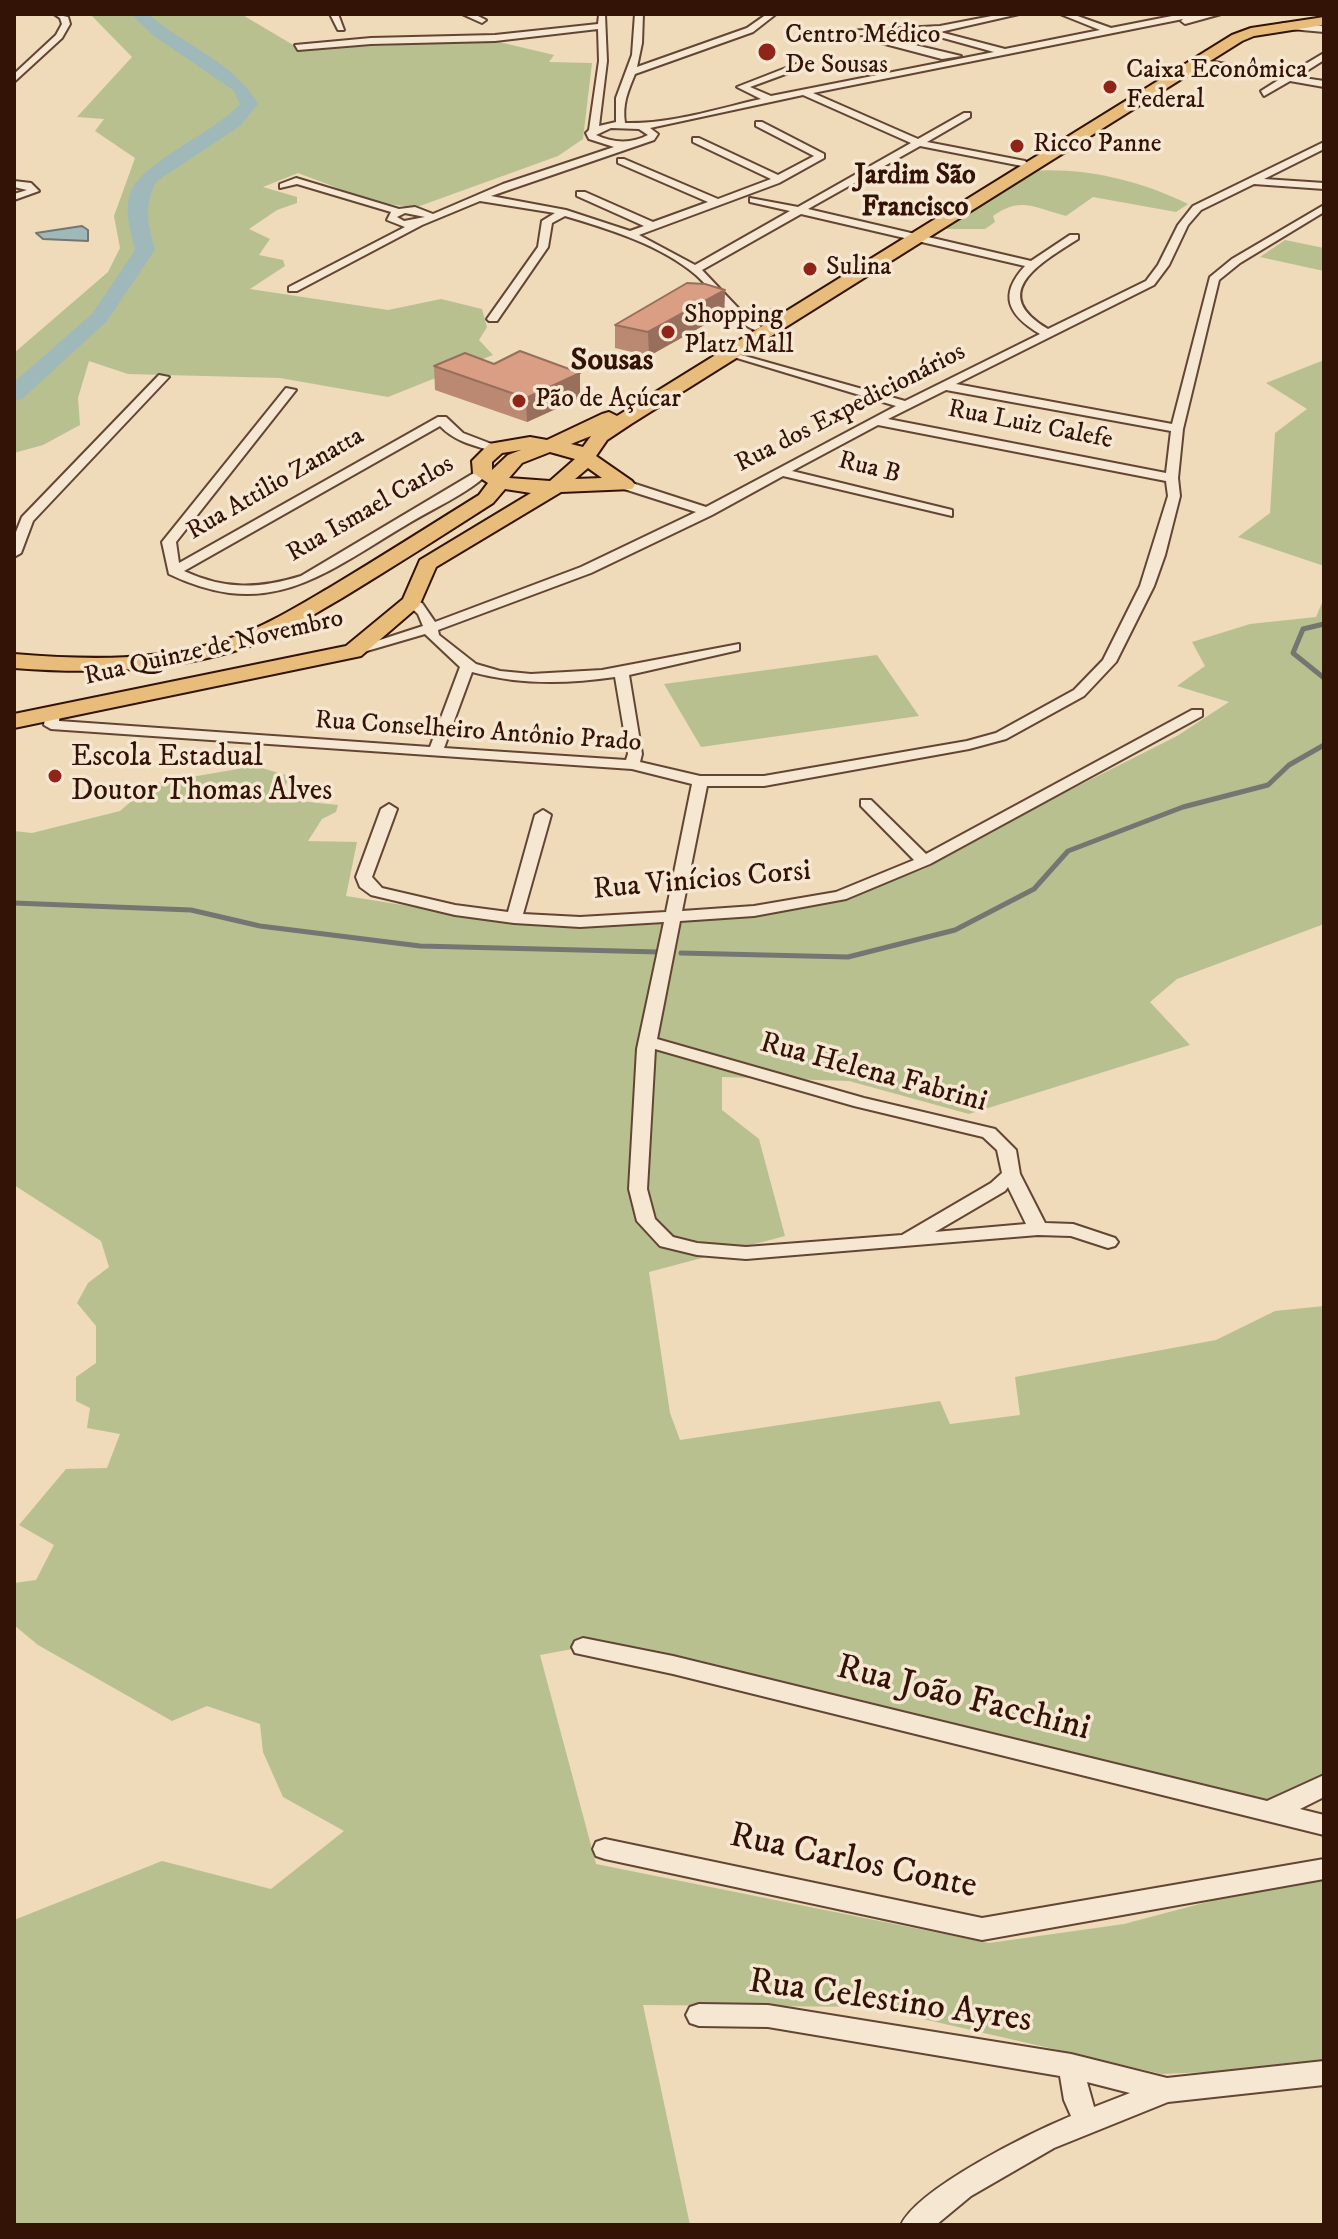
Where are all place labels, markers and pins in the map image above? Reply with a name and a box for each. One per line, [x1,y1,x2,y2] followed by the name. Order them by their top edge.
[785,21,940,82] place label: Centro Médico De Sousas
[756,41,778,63] marker: Centro Médico De Sousas
[1126,56,1307,118] place label: Caixa Econômica Federal
[1101,78,1119,96] marker: Caixa Econômica Federal
[1033,130,1162,162] place label: Ricco Panne
[1008,137,1026,155] marker: Ricco Panne
[826,253,891,285] place label: Sulina
[801,260,819,278] marker: Sulina
[684,301,793,362] place label: Shopping Platz Mall
[659,323,677,341] marker: Shopping Platz Mall
[535,385,681,417] place label: Pão de Açúcar
[510,392,528,410] marker: Pão de Açúcar
[71,741,332,812] place label: Escola Estadual Doutor Thomas Alves
[46,767,64,785] marker: Escola Estadual Doutor Thomas Alves

